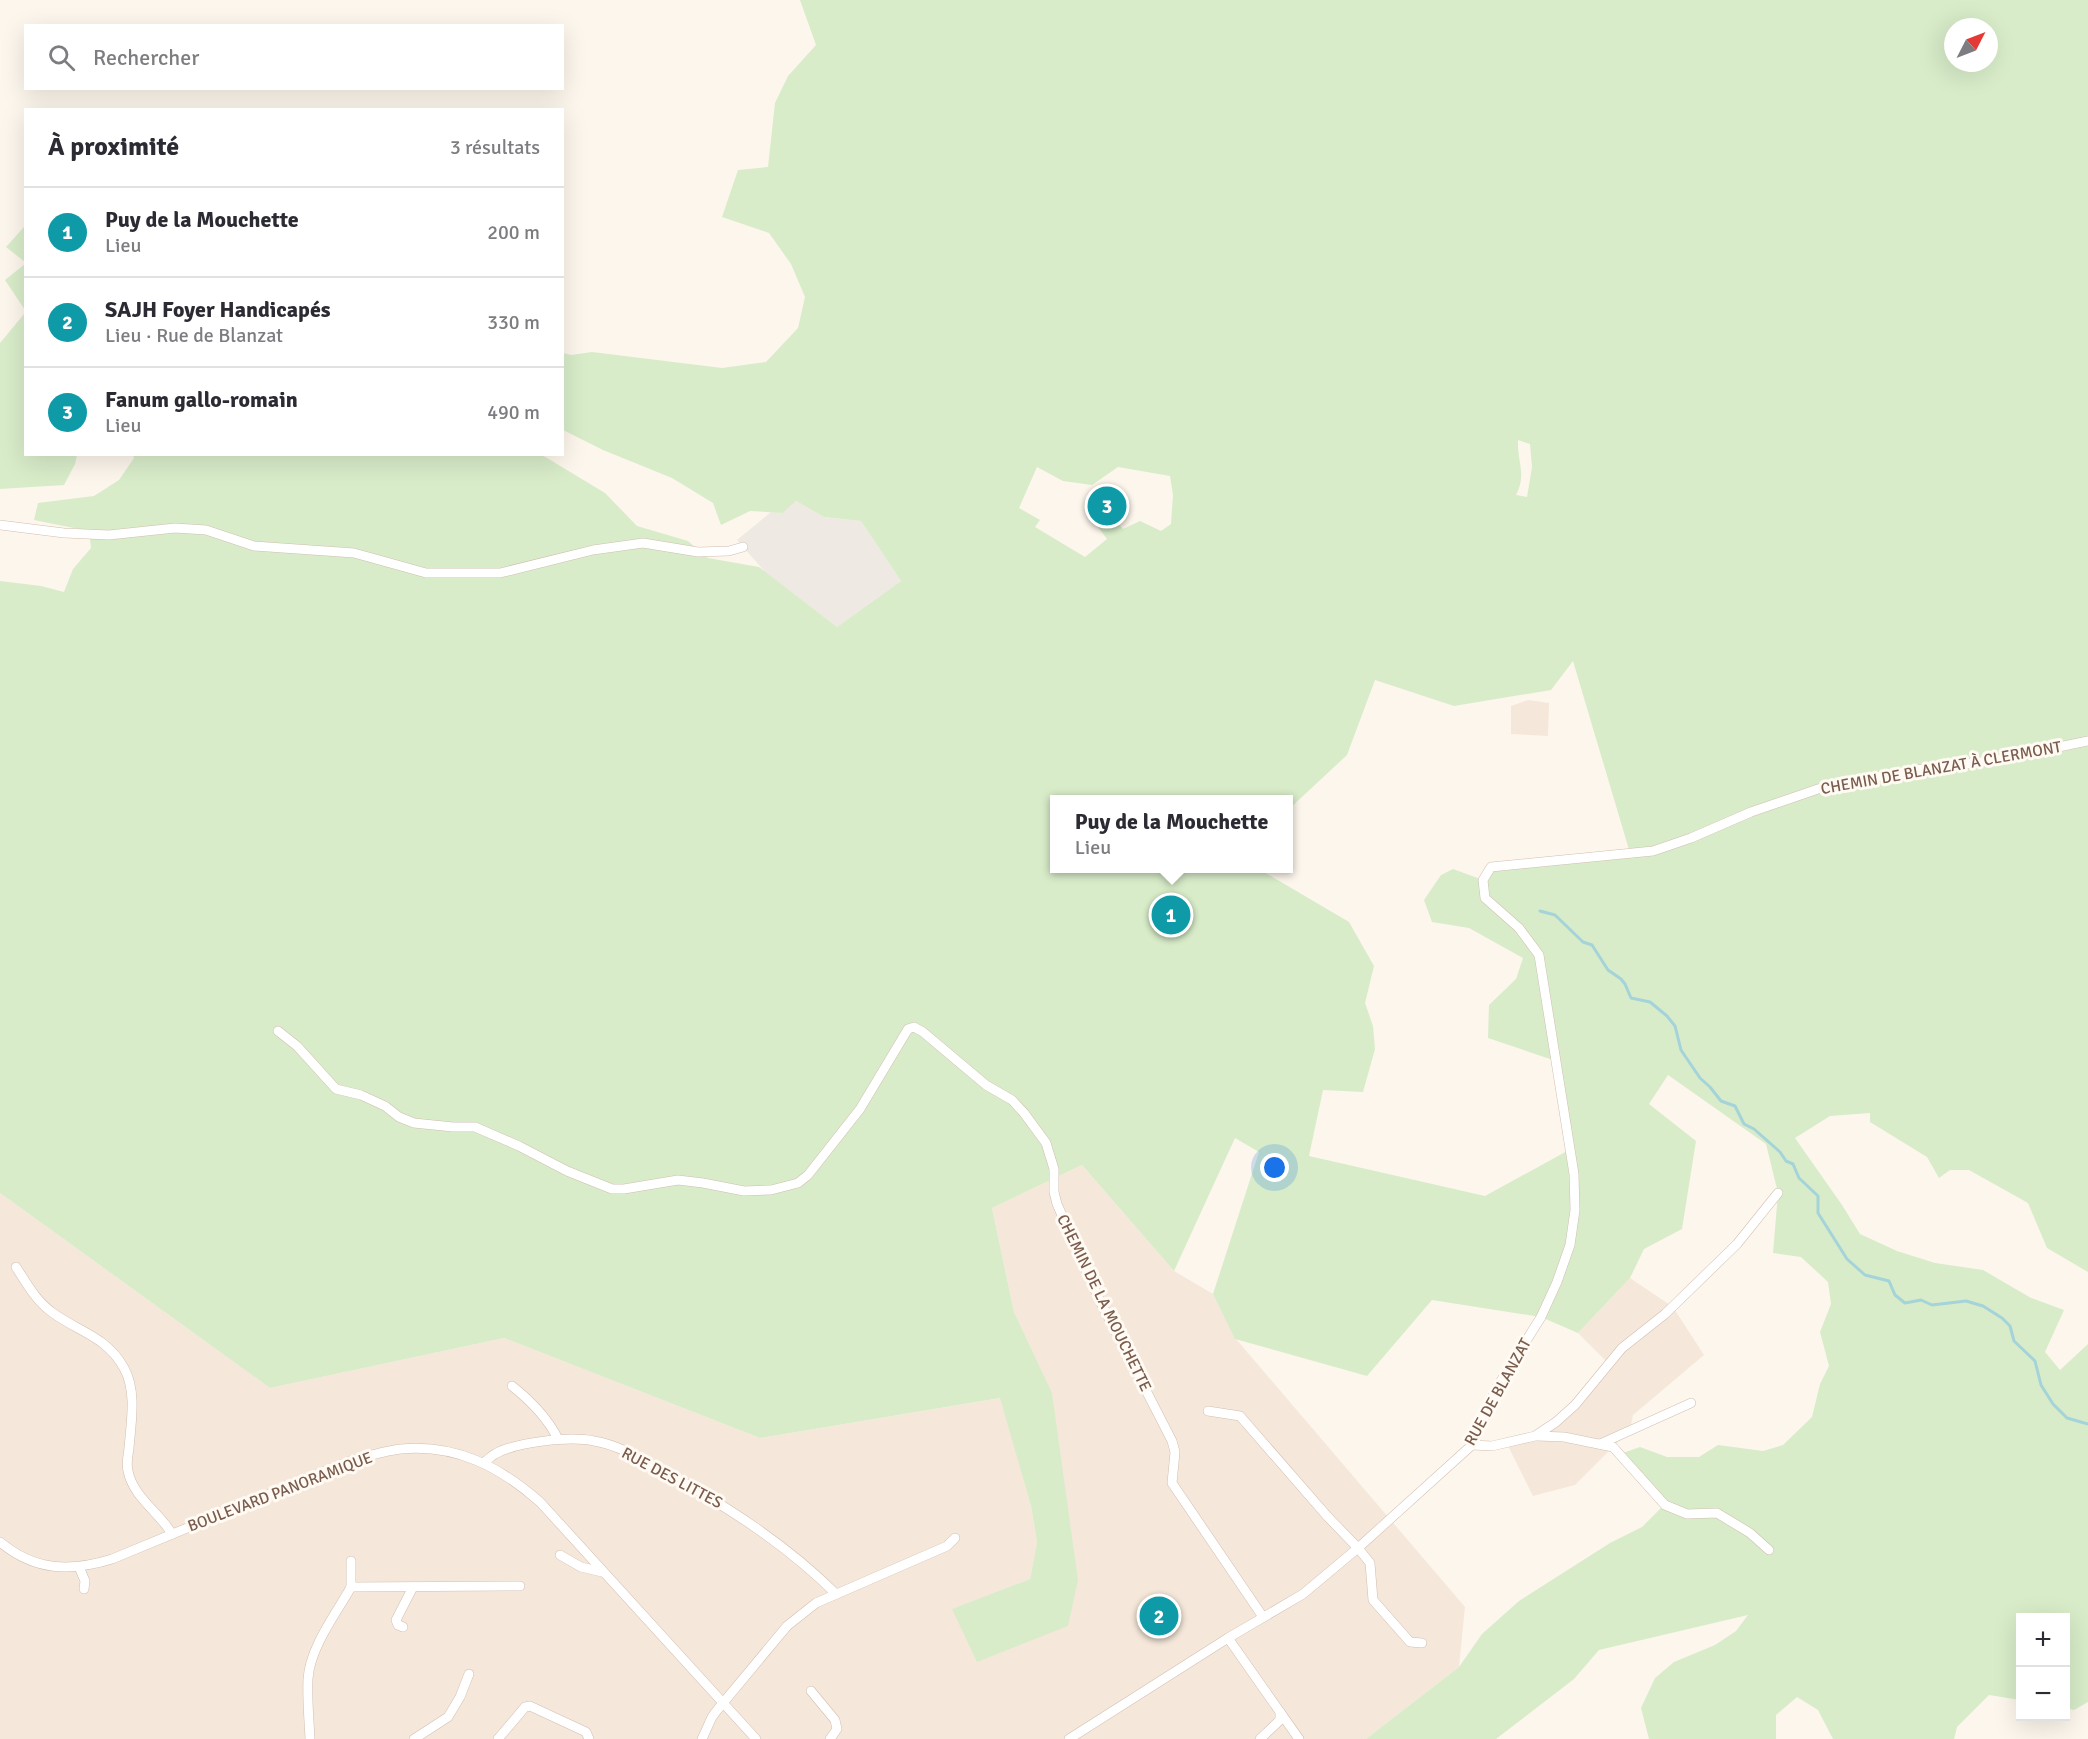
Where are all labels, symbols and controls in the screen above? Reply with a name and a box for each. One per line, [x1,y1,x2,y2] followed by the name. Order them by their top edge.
[1944,18,1998,72] north arrow
[24,24,564,90] search box
[45,41,78,74] icon: search
[93,44,199,71] text: Rechercher
[48,131,179,163] text: À proximité
[450,135,540,160] text: 3 résultats
[105,206,299,233] text: Puy de la Mouchette
[62,220,73,245] text: 1
[487,220,540,245] text: 200 m
[105,233,141,258] text: Lieu
[105,296,331,323] text: SAJH Foyer Handicapés
[62,310,73,335] text: 2
[487,310,540,335] text: 330 m
[105,323,283,348] text: Lieu · Rue de Blanzat
[105,386,298,413] text: Fanum gallo-romain
[62,400,73,425] text: 3
[487,400,540,425] text: 490 m
[105,413,141,438] text: Lieu
[1088,484,1126,528] pin: 3
[1819,737,2063,799] street label: CHEMIN DE BLANZAT À CLERMONT
[1050,795,1293,873] popup
[1075,808,1268,835] text: Puy de la Mouchette
[1075,835,1111,860] text: Lieu
[1152,892,1190,938] pin: 1
[1260,1153,1289,1182] your location
[1052,1211,1156,1395] street label: CHEMIN DE LA MOUCHETTE
[1460,1335,1536,1449] street label: RUE DE BLANZAT
[618,1443,726,1513] street label: RUE DES LITTES
[185,1448,375,1536] street label: BOULEVARD PANORAMIQUE
[1140,1594,1178,1638] pin: 2
[2016,1613,2070,1721] map controls
[2016,1613,2070,1667] button: +
[2016,1667,2070,1721] button: −

